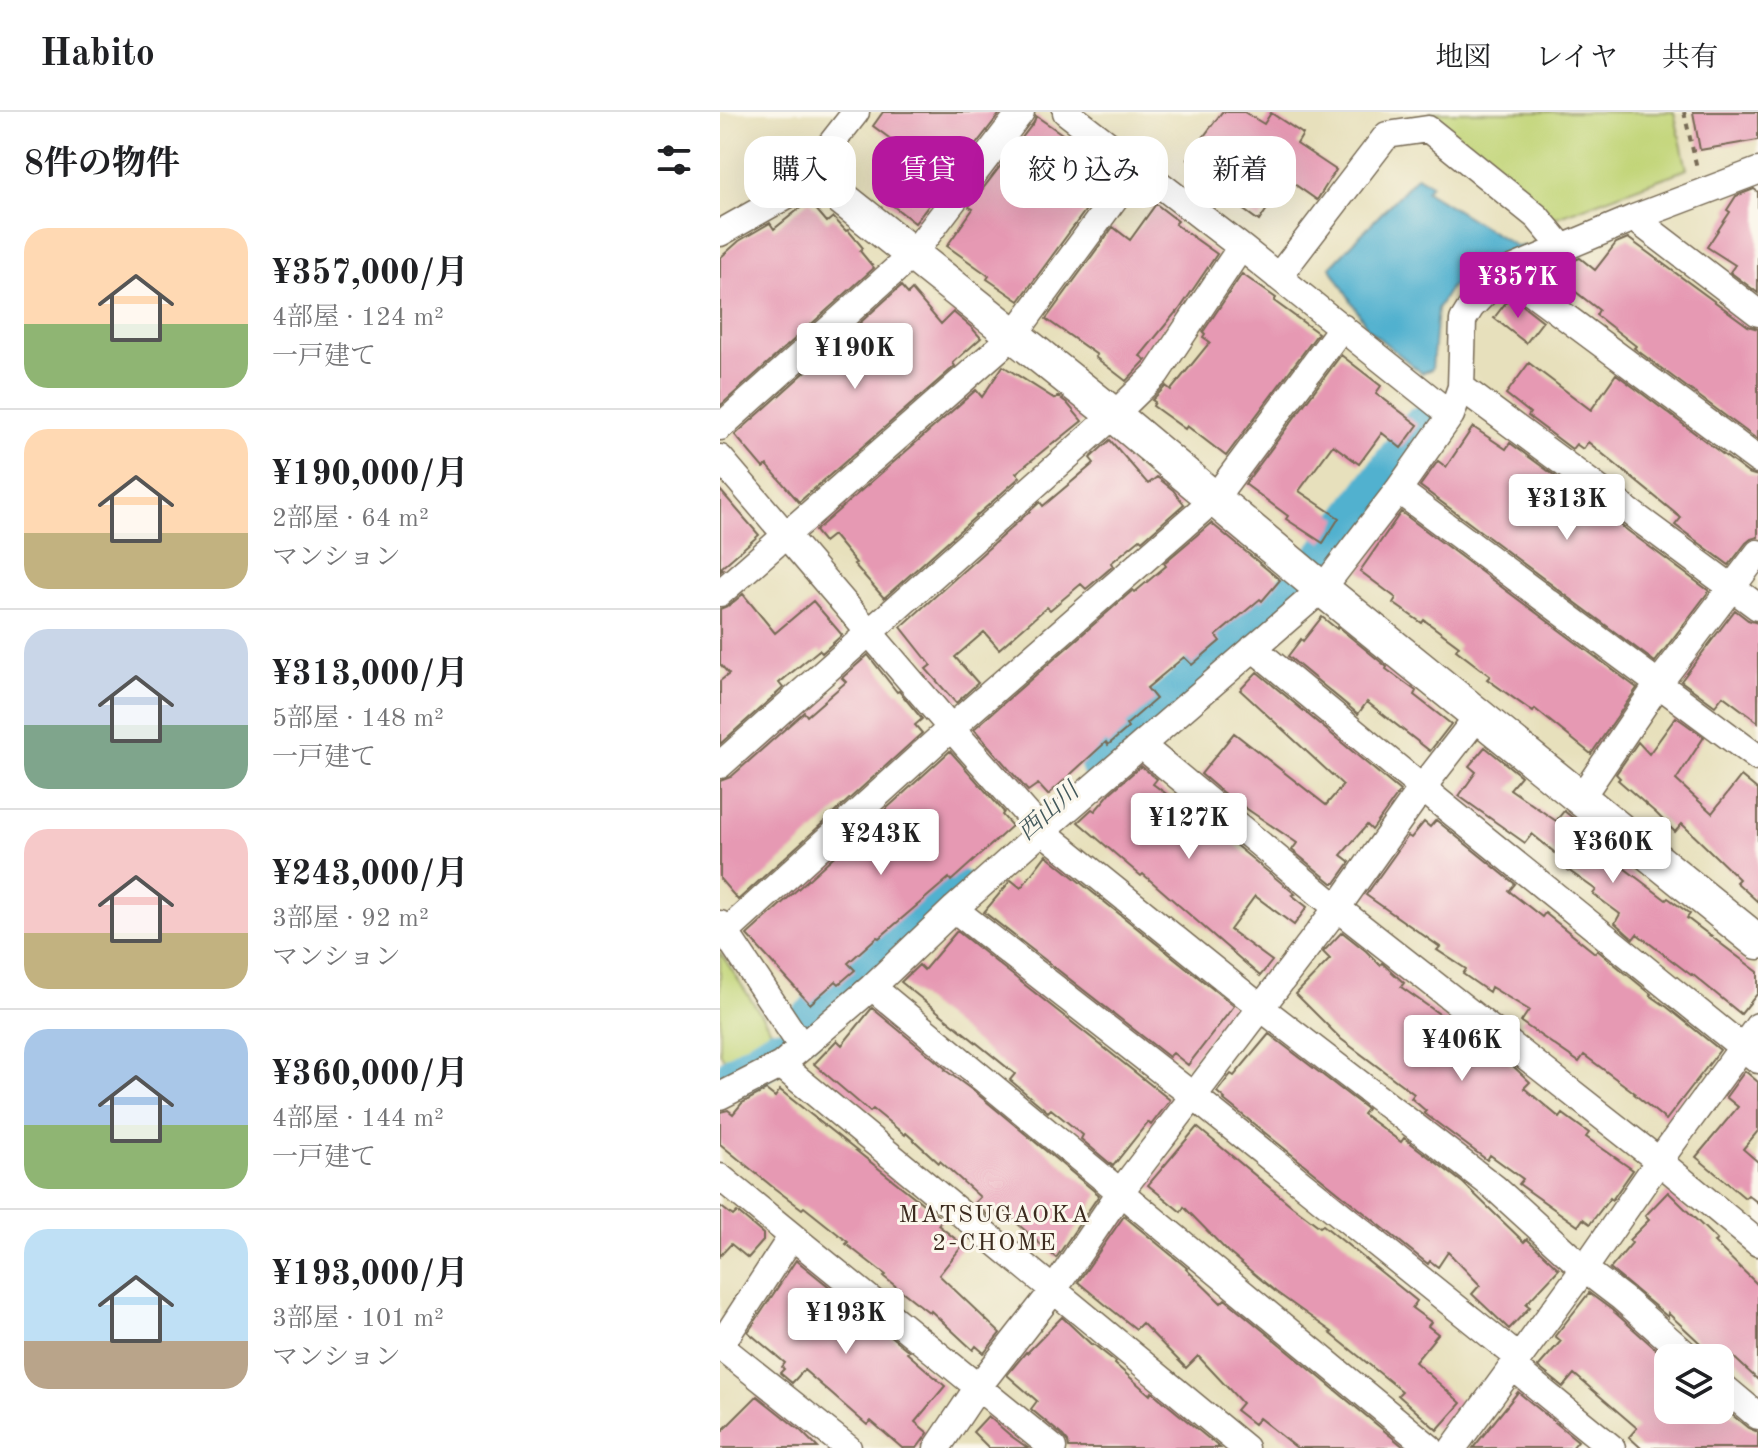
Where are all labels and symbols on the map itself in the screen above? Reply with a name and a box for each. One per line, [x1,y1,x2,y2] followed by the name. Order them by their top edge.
[1462,252,1574,320] pin: ¥357K
[799,323,911,391] pin: ¥190K
[1511,474,1623,542] pin: ¥313K
[1013,776,1086,845] water label: 西山川
[1133,793,1245,861] pin: ¥127K
[825,809,937,877] pin: ¥243K
[1557,817,1669,885] pin: ¥360K
[1406,1015,1518,1083] pin: ¥406K
[899,1204,1091,1256] district label: MATSUGAOKA 2-CHOME
[790,1288,902,1356] pin: ¥193K

